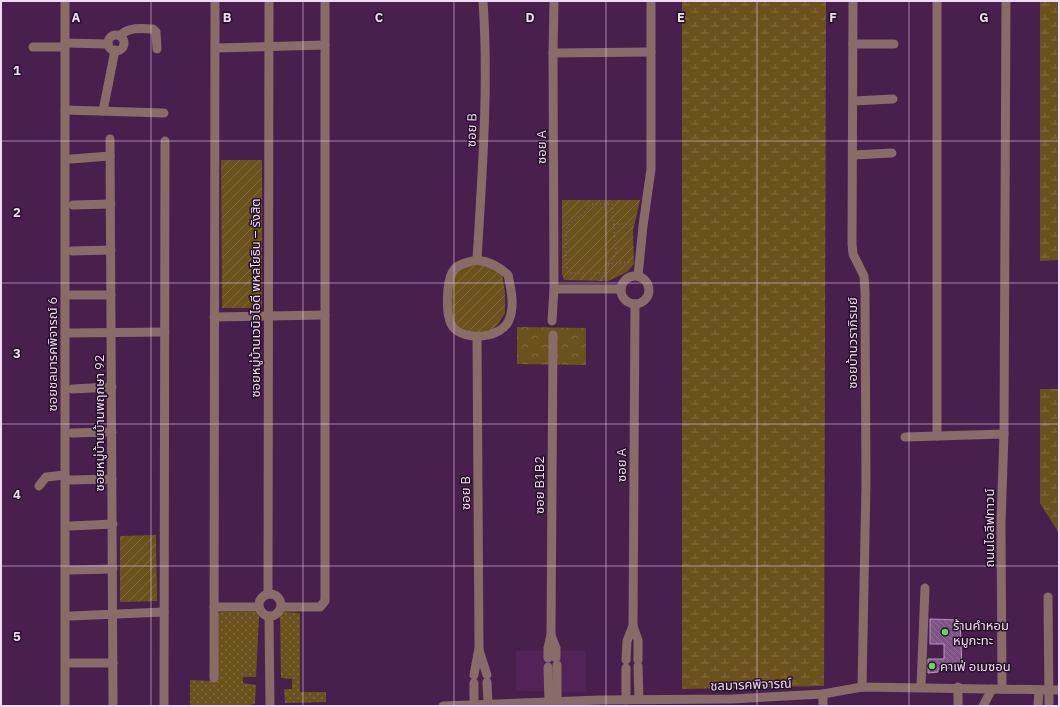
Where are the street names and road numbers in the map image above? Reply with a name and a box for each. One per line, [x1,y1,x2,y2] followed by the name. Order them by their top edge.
[462,113,481,147] street label: ซอย B
[533,129,550,164] street label: ซอย A
[247,198,264,398] street label: ซอยหมู่บ้านเวนิวไอดี พหลโยธิน – รังสิต
[44,297,61,411] street label: ซอยชลมารคพิจารณ์ 6
[844,297,861,389] street label: ซอยบ้านวราภิรมย์
[91,354,108,492] street label: ซอยหมู่บ้านบ้านพฤกษา 92
[613,447,630,482] street label: ซอย A
[531,456,548,514] street label: ซอย B1B2
[457,476,474,510] street label: ซอย B
[981,489,998,567] street label: ถนนไอลีฟทาวน์
[710,675,792,694] street label: ชลมารคพิจารณ์

